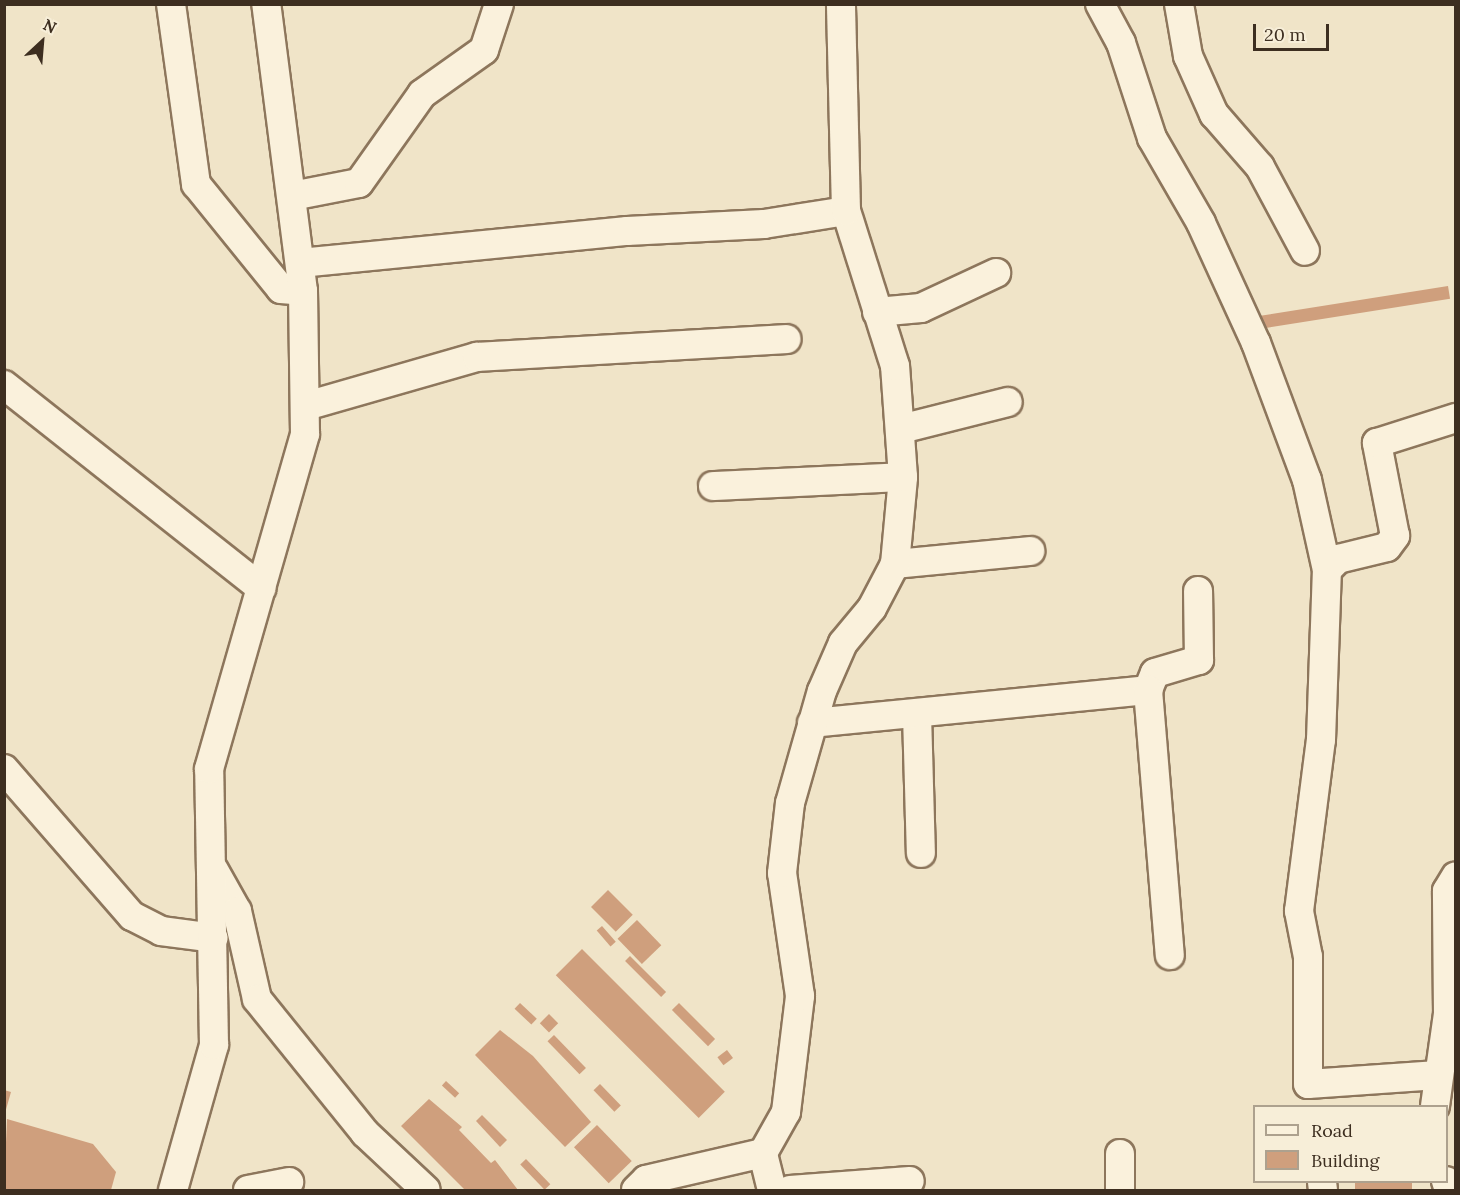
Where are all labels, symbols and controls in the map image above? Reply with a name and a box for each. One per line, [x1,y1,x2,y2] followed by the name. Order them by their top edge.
[12,12,72,72] north arrow
[1256,12,1332,50] scale bar
[40,14,60,38] text: N
[1264,23,1306,46] text: 20 m
[1253,1105,1448,1183] legend
[1311,1119,1353,1142] text: Road
[1311,1149,1379,1172] text: Building

